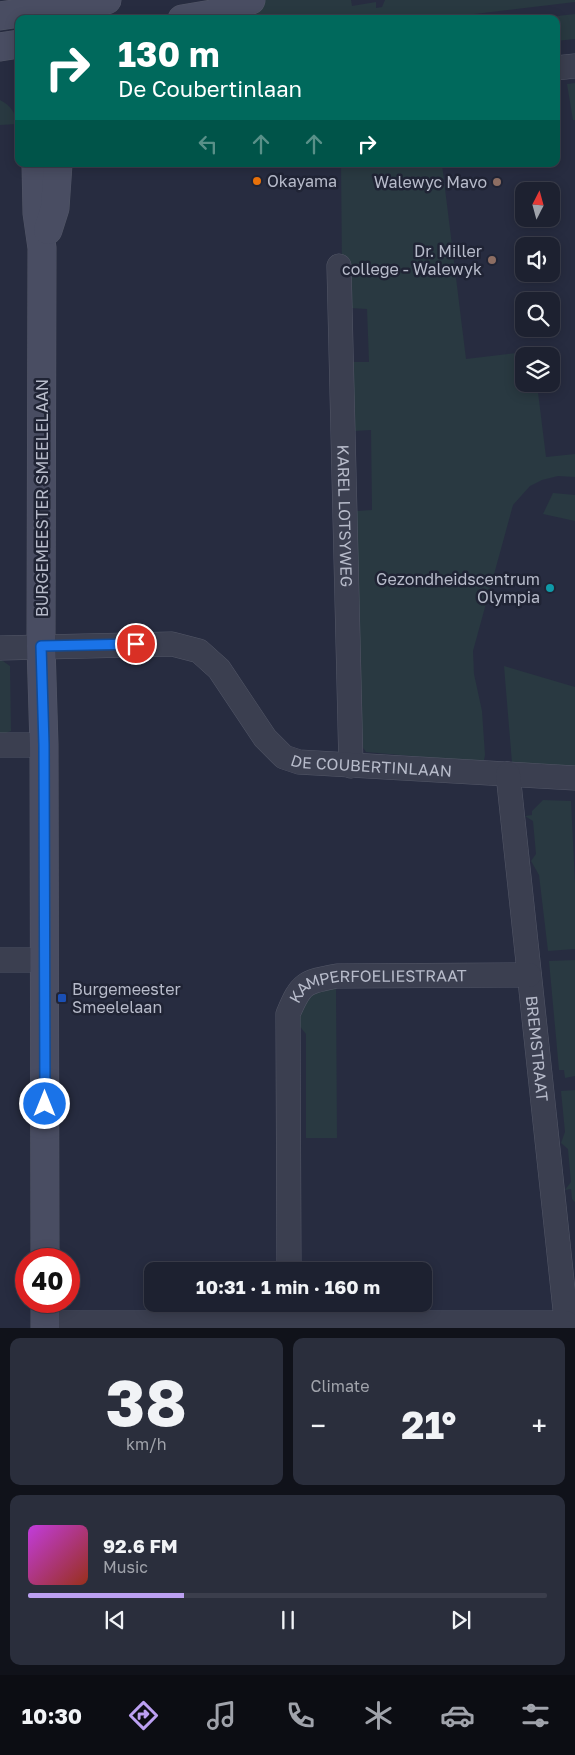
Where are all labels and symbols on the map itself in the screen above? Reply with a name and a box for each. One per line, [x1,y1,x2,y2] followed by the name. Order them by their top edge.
[267,171,337,191] place label: Okayama
[374,172,487,192] place label: Walewyc Mavo
[251,175,263,187] marker: Okayama
[491,176,503,188] marker: Walewyc Mavo
[515,182,560,228] north arrow
[342,241,482,279] place label: Dr. Miller college - Walewyk
[486,254,498,266] marker: Dr. Miller college - Walewyk
[32,379,52,617] street label: BURGEMEESTER SMEELELAAN
[333,444,357,587] street label: KAREL LOTSYWEG
[376,569,540,607] place label: Gezondheidscentrum Olympia
[544,582,556,594] marker: Gezondheidscentrum Olympia
[115,623,157,665] pin
[288,750,453,781] street label: DE COUBERTINLAAN
[285,965,467,1006] street label: KAMPERFOELIESTRAAT
[72,979,181,1017] place label: Burgemeester Smeelelaan
[56,992,68,1004] marker: Burgemeester Smeelelaan
[522,994,553,1103] street label: BREMSTRAAT
[18,1077,70,1129] position arrow
[15,1248,80,1313] speed limit sign: 40

